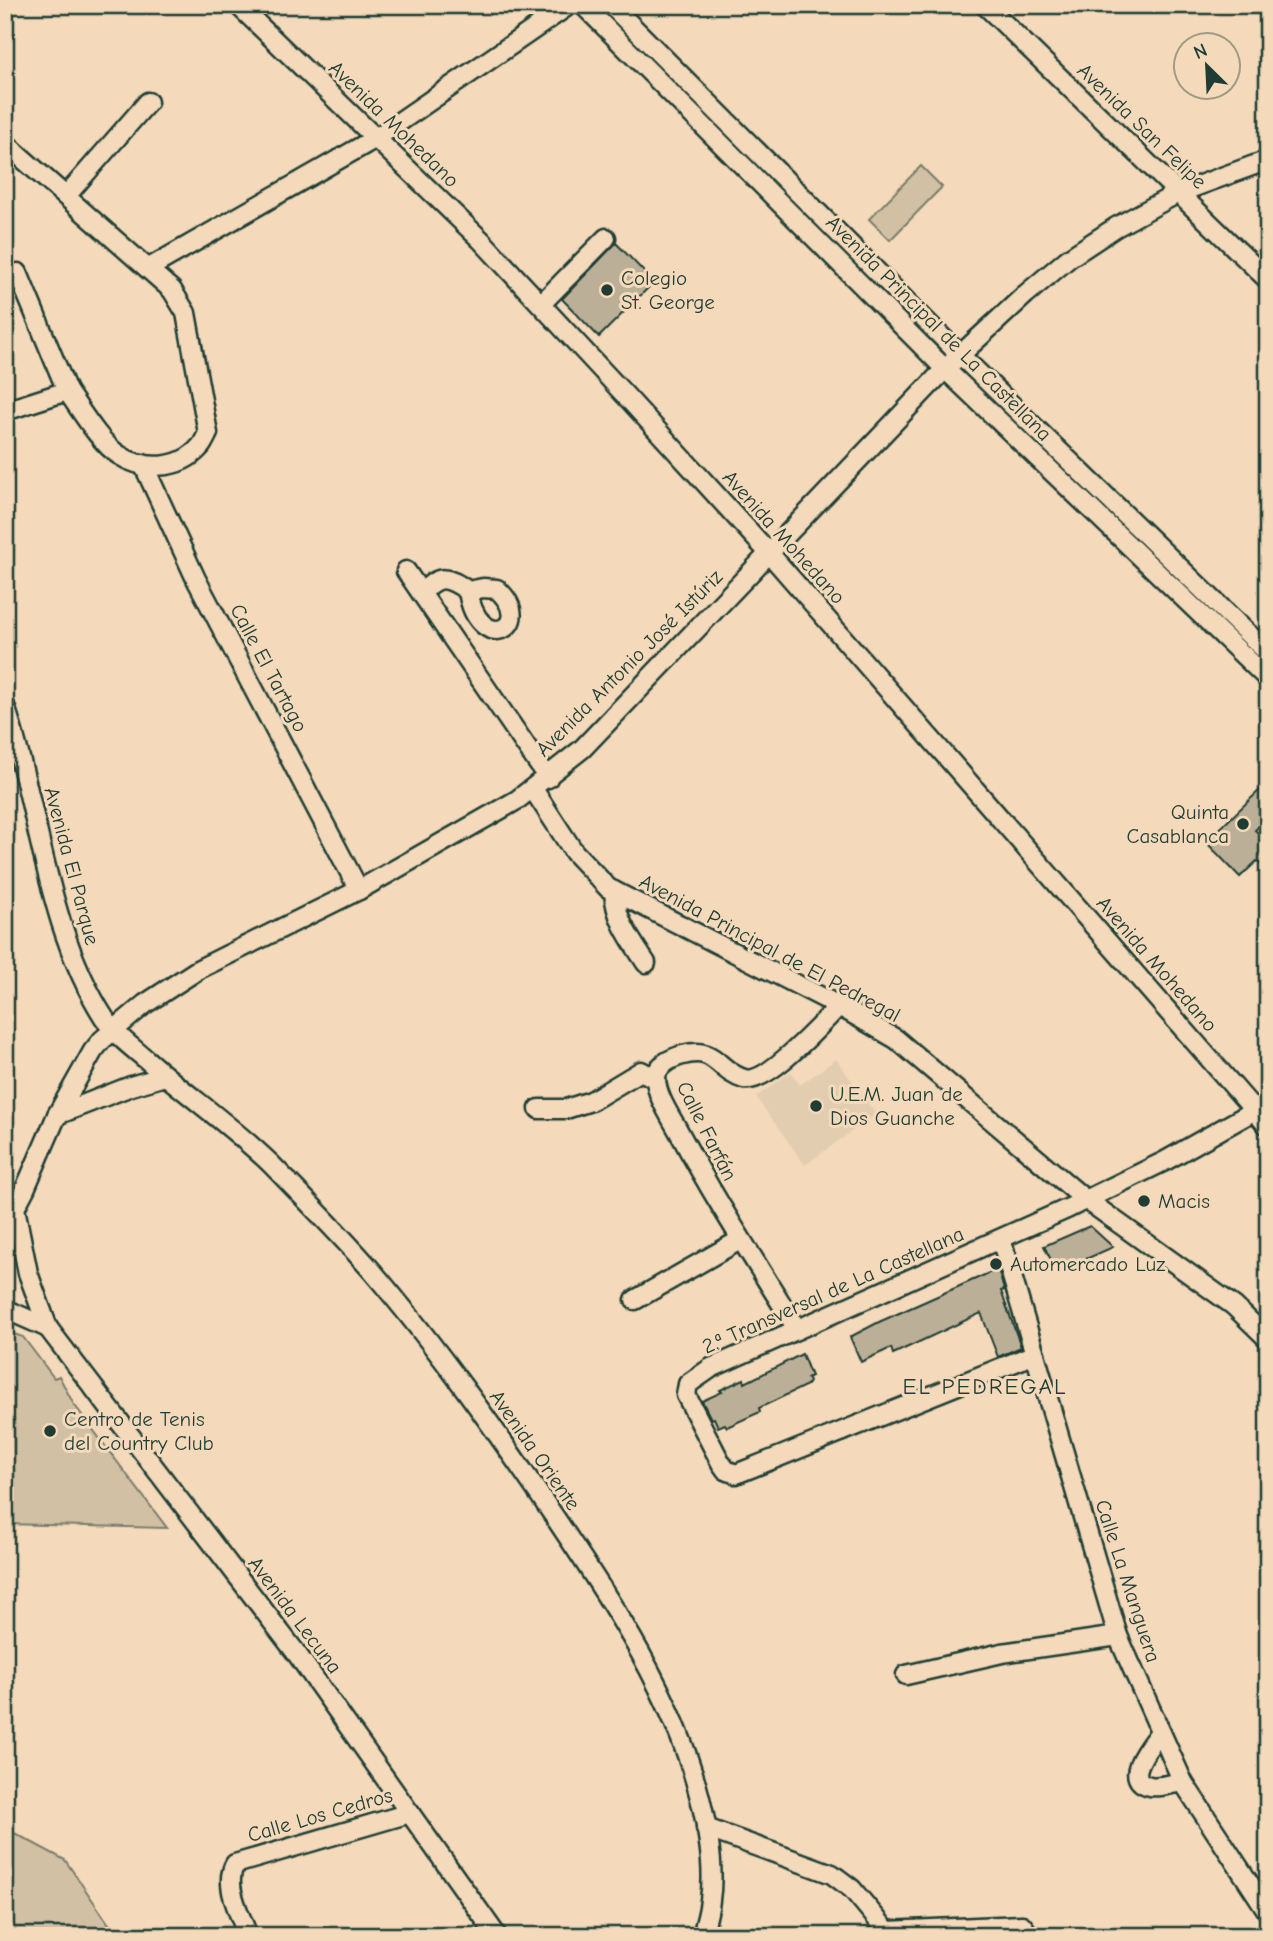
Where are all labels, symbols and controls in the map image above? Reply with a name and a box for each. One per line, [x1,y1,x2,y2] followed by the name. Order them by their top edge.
[1172,32,1242,102] north arrow
[1190,39,1211,64] text: N
[324,56,464,192] street label: Avenida Mohedano
[1073,58,1211,194] street label: Avenida San Felipe
[821,210,1057,446] street label: Avenida Principal de La Castellana
[621,266,715,314] place label: Colegio St. George
[599,282,615,298] marker: Colegio St. George
[718,465,850,609] street label: Avenida Mohedano
[531,565,727,761] street label: Avenida Antonio José Istúriz
[225,600,313,736] street label: Calle El Tartago
[39,784,105,948] street label: Avenida El Parque
[1127,800,1229,848] place label: Quinta Casablanca
[1235,816,1251,832] marker: Quinta Casablanca
[635,869,905,1027] street label: Avenida Principal de El Pedregal
[1092,891,1222,1037] street label: Avenida Mohedano
[672,1077,742,1185] street label: Calle Farfán
[830,1082,963,1130] place label: U.E.M. Juan de Dios Guanche
[808,1098,824,1114] marker: U.E.M. Juan de Dios Guanche
[1158,1189,1210,1213] place label: Macis
[1136,1193,1152,1209] marker: Macis
[699,1221,967,1359] street label: 2.ª Transversal de La Castellana
[1010,1252,1165,1276] place label: Automercado Luz
[988,1256,1004,1272] marker: Automercado Luz
[903,1373,1067,1400] district label: EL PEDREGAL
[485,1385,585,1515] street label: Avenida Oriente
[64,1407,214,1455] place label: Centro de Tenis del Country Club
[42,1423,58,1439] marker: Centro de Tenis del Country Club
[1090,1497,1166,1665] street label: Calle La Manguera
[243,1552,347,1678] street label: Avenida Lecuna
[245,1783,395,1847] street label: Calle Los Cedros

